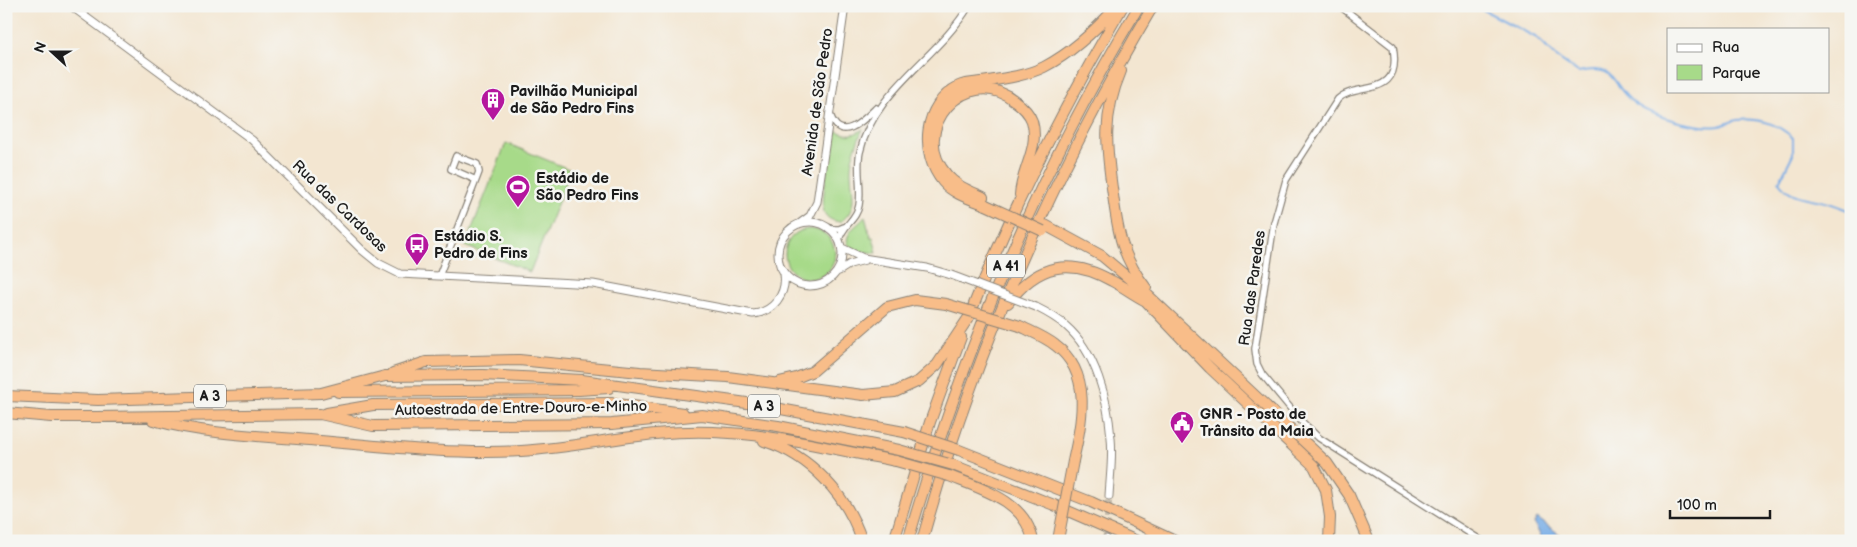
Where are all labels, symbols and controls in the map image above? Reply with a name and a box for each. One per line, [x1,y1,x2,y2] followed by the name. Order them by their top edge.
[798,27,837,177] street label: Avenida de São Pedro
[28,28,78,78] north arrow
[1667,28,1830,92] legend
[1712,38,1740,57] text: Rua
[31,40,50,55] text: N
[1712,64,1761,83] text: Parque
[510,82,638,118] place label: Pavilhão Municipal de São Pedro Fins
[480,87,506,121] building icon: Pavilhão Municipal de São Pedro Fins
[288,156,392,257] street label: Rua das Cardosas
[536,169,639,205] place label: Estádio de São Pedro Fins
[505,174,531,208] sports icon: Estádio de São Pedro Fins
[434,227,528,263] place label: Estádio S. Pedro de Fins
[1235,229,1270,347] street label: Rua das Paredes
[404,232,430,266] bus stop icon: Estádio S. Pedro de Fins
[987,255,1025,278] road number: A 41
[194,384,226,408] road number: A 3
[748,394,780,418] road number: A 3
[395,397,647,420] street label: Autoestrada de Entre-Douro-e-Minho
[1200,405,1314,441] place label: GNR - Posto de Trânsito da Maia
[1169,410,1195,444] public building icon: GNR - Posto de Trânsito da Maia
[1670,487,1770,519] scale bar
[1677,496,1717,515] text: 100 m

